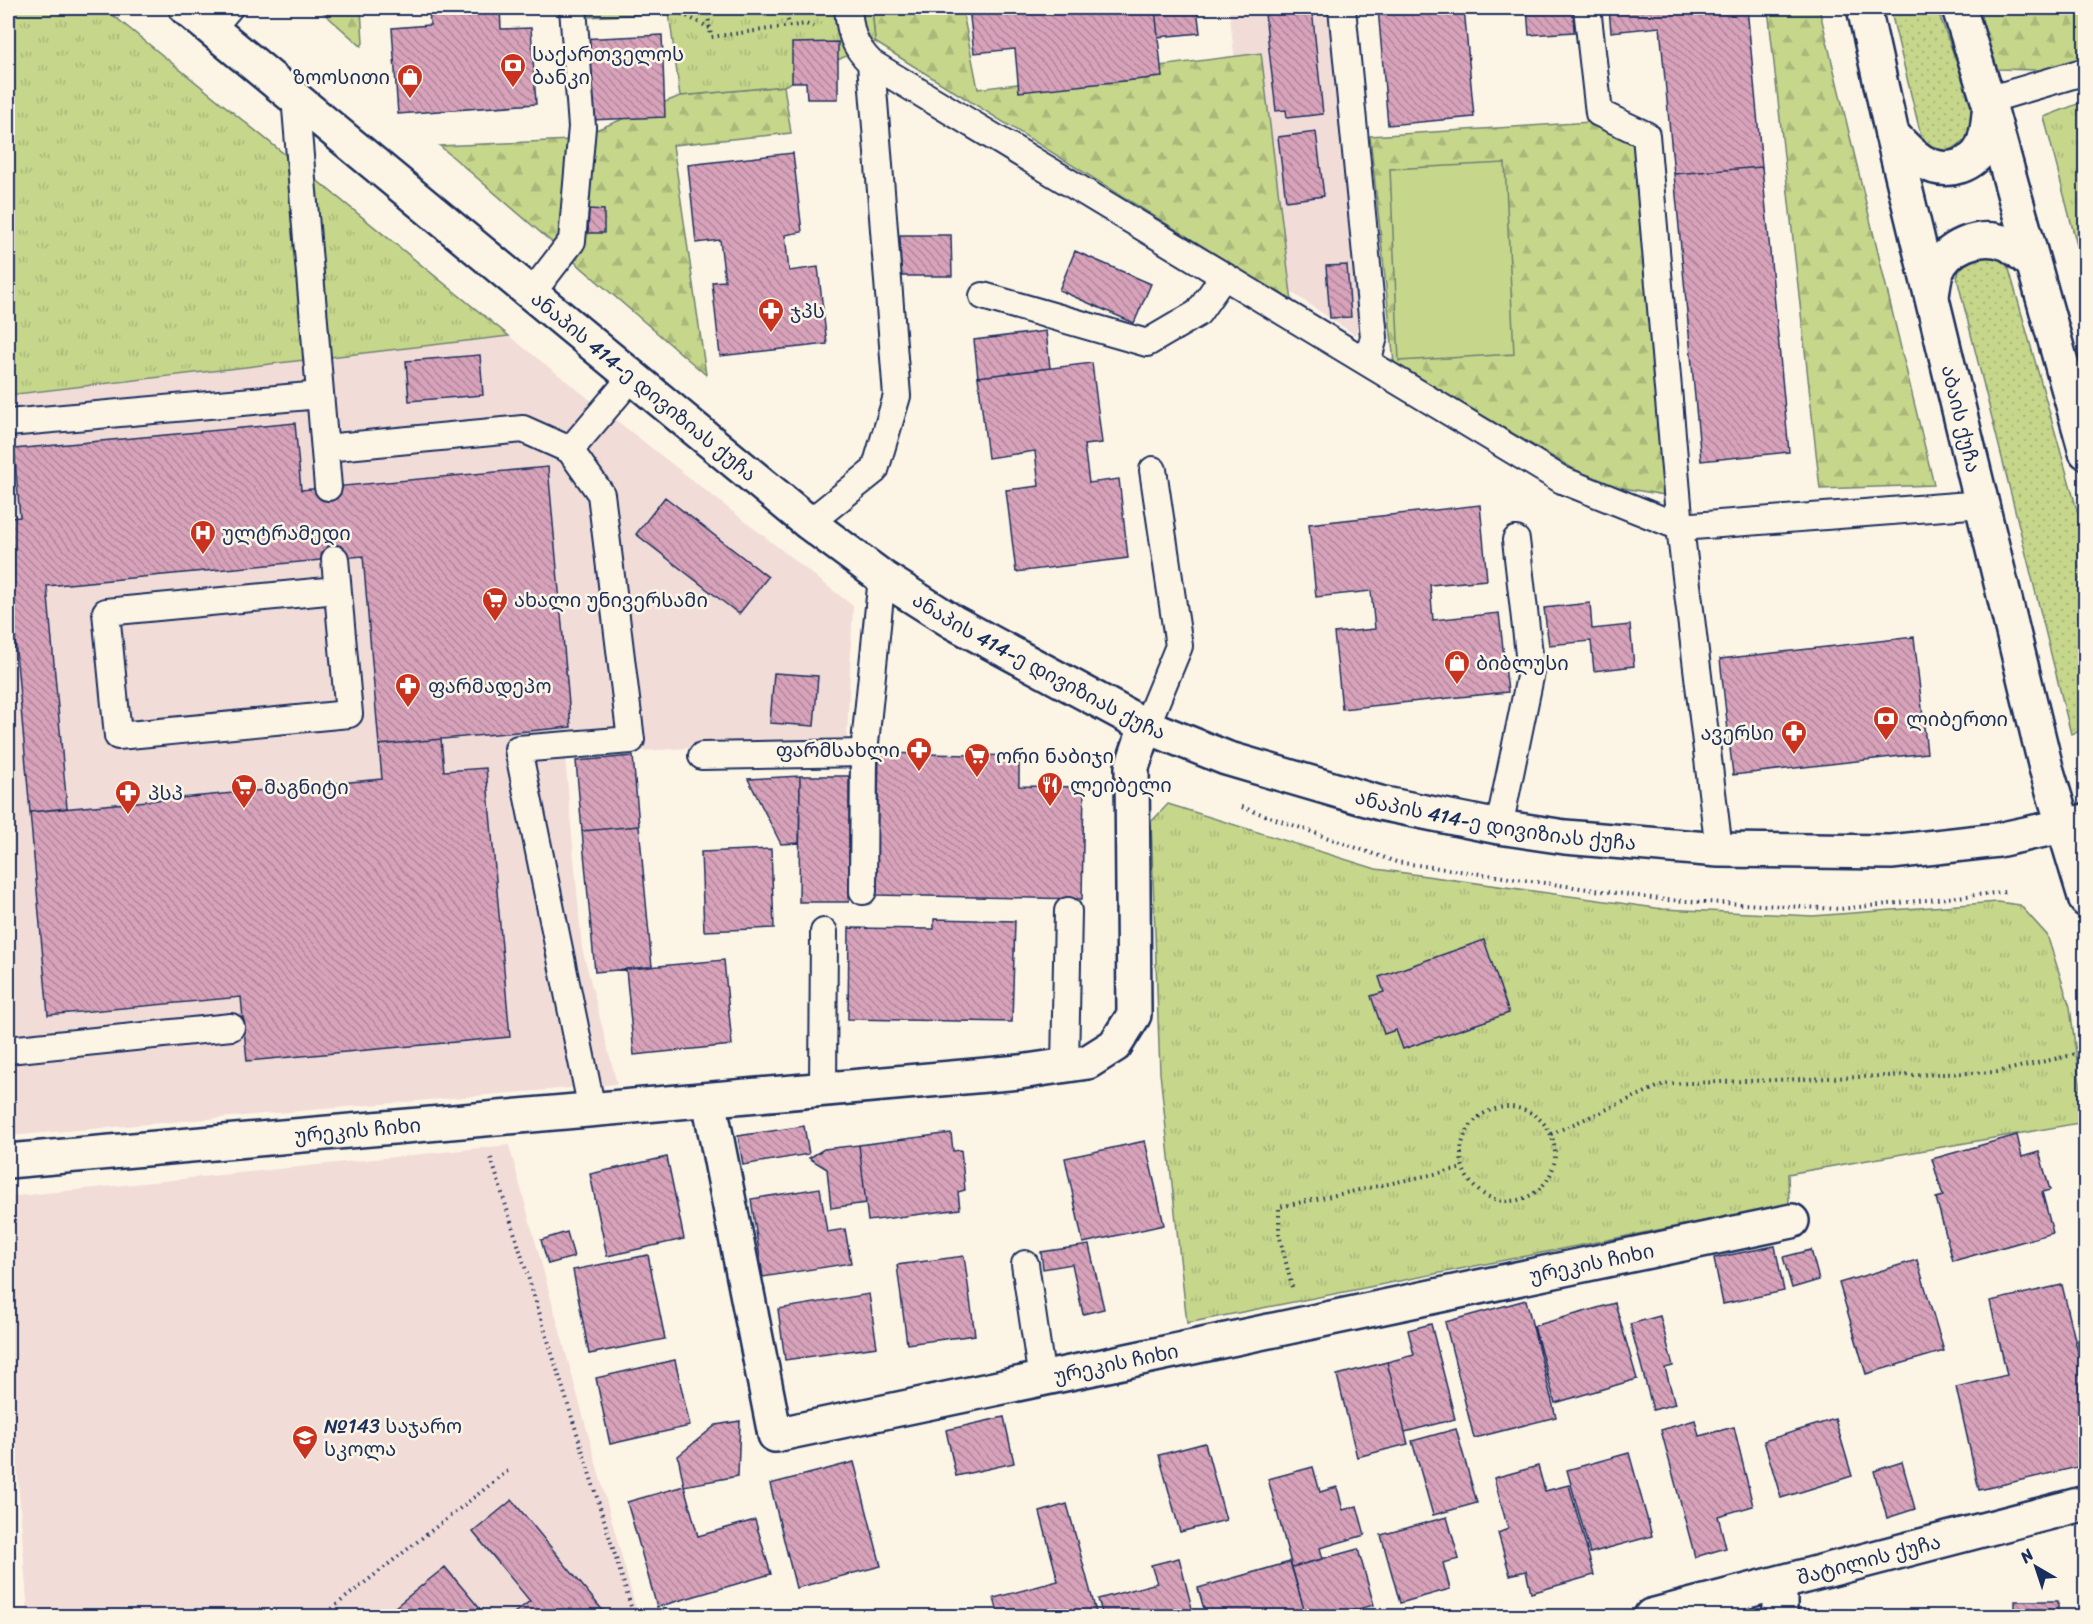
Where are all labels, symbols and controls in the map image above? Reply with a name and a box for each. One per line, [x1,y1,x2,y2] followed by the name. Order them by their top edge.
[532,37,684,95] place label: საქართველოს ბანკი
[498,51,528,89] bank icon: საქართველოს ბანკი
[293,60,390,95] place label: ზოოსითი
[395,62,425,100] shop icon: ზოოსითი
[523,283,764,491] street label: ანაპის 414-ე დივიზიას ქუჩა
[790,294,825,329] place label: ჯპს
[756,296,786,334] pharmacy icon: ჯპს
[1931,361,1991,476] street label: აბაის ქუჩა
[222,516,351,551] place label: ულტრამედი
[188,518,218,556] hospital icon: ულტრამედი
[514,583,708,618] place label: ახალი უნივერსამი
[905,583,1171,750] street label: ანაპის 414-ე დივიზიას ქუჩა
[480,585,510,623] supermarket icon: ახალი უნივერსამი
[1476,646,1569,681] place label: ბიბლუსი
[1442,648,1472,686] shop icon: ბიბლუსი
[428,669,551,704] place label: ფარმადეპო
[393,671,423,709] pharmacy icon: ფარმადეპო
[1906,702,2008,737] place label: ლიბერთი
[1871,704,1901,742] bank icon: ლიბერთი
[1700,716,1774,751] place label: ავერსი
[1779,718,1809,756] pharmacy icon: ავერსი
[776,733,900,768] place label: ფარმსახლი
[904,735,934,773] pharmacy icon: ფარმსახლი
[996,739,1114,774] place label: ორი ნაბიჯი
[962,741,992,779] supermarket icon: ორი ნაბიჯი
[1070,768,1172,803] place label: ლეიბელი
[264,770,349,805] place label: მაგნიტი
[1035,770,1065,808] restaurant icon: ლეიბელი
[229,772,259,810] supermarket icon: მაგნიტი
[148,776,183,811] place label: პსპ
[113,778,143,816] pharmacy icon: პსპ
[1351,780,1637,861] street label: ანაპის 414-ე დივიზიას ქუჩა
[293,1108,422,1154] street label: ურეკის ჩიხი
[1526,1233,1657,1294] street label: ურეკის ჩიხი
[1051,1334,1182,1394] street label: ურეკის ჩიხი
[324,1409,462,1467] place label: №143 საჯარო სკოლა
[290,1423,320,1461] school or university icon: №143 საჯარო სკოლა
[1793,1524,1945,1595] street label: შატილის ქუჩა
[2006,1537,2066,1597] north arrow
[2013,1540,2041,1571] text: N

